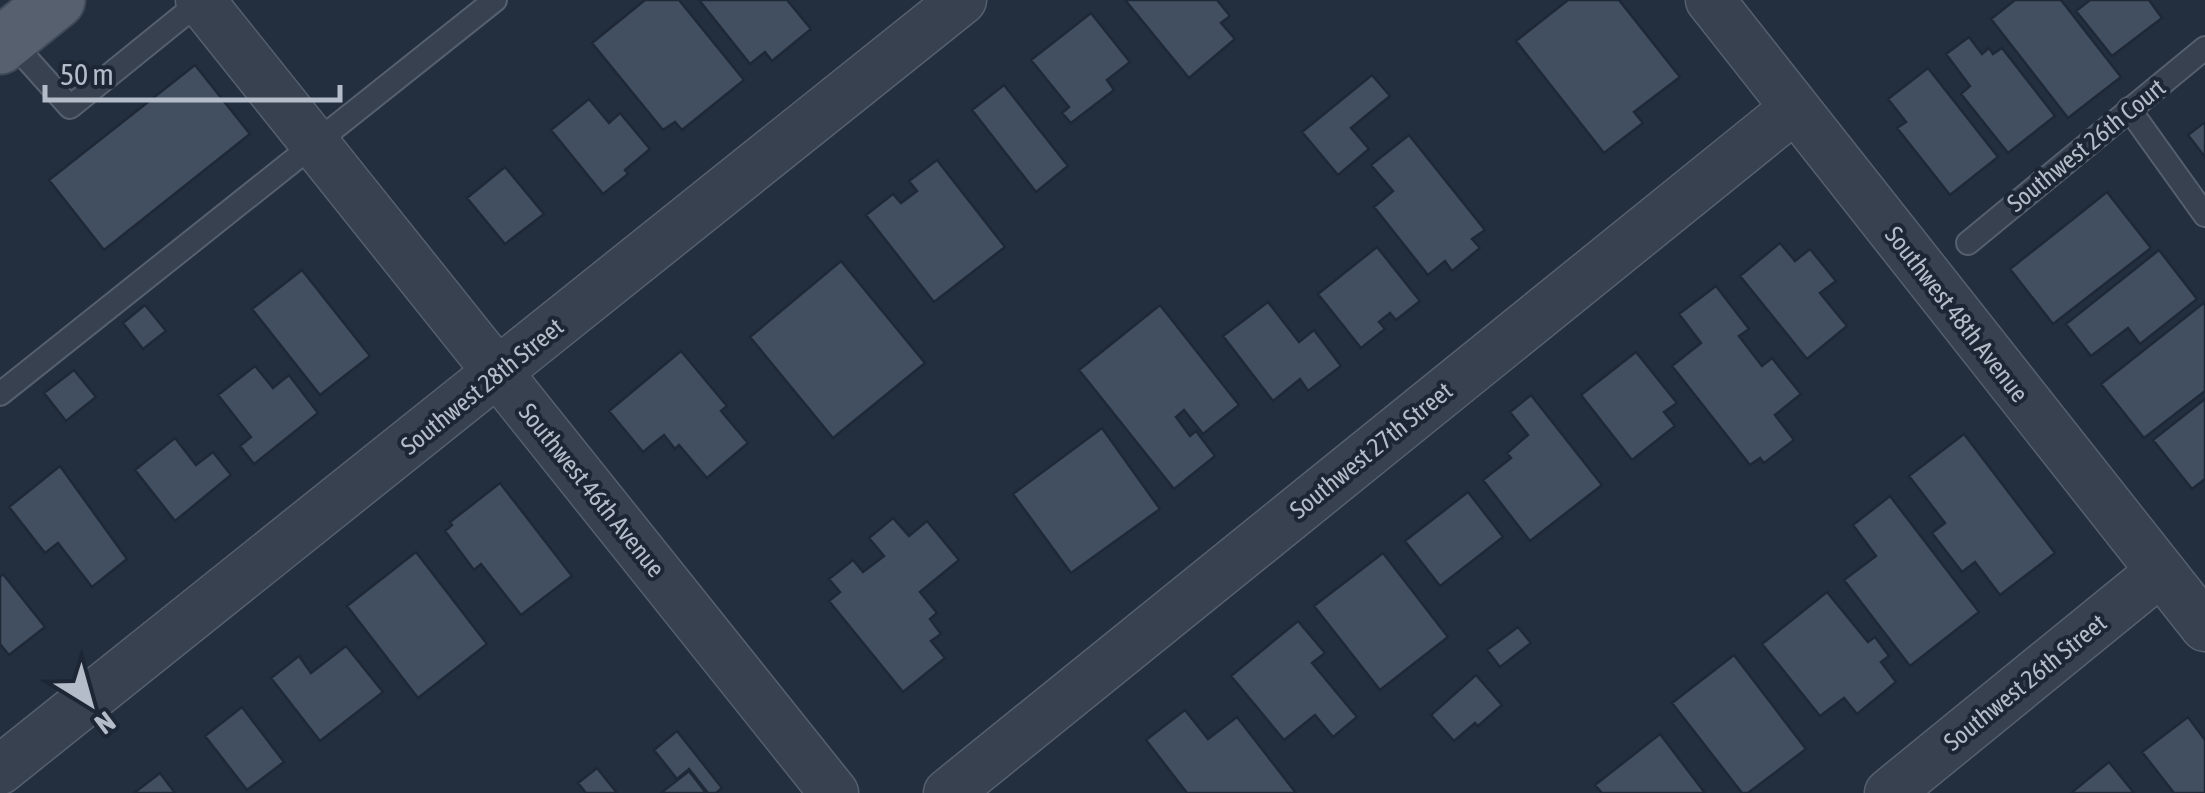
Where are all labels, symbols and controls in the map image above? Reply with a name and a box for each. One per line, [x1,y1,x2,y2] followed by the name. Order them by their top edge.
[45,40,340,102] scale bar
[60,57,114,91] text: 50 m
[2002,73,2170,217] street label: Southwest 26th Court
[1880,221,2034,407] street label: Southwest 48th Avenue
[395,312,569,460] street label: Southwest 28th Street
[1284,376,1458,524] street label: Southwest 27th Street
[514,398,670,582] street label: Southwest 46th Avenue
[1938,608,2112,756] street label: Southwest 26th Street
[40,653,140,753] north arrow
[89,705,121,741] text: N

